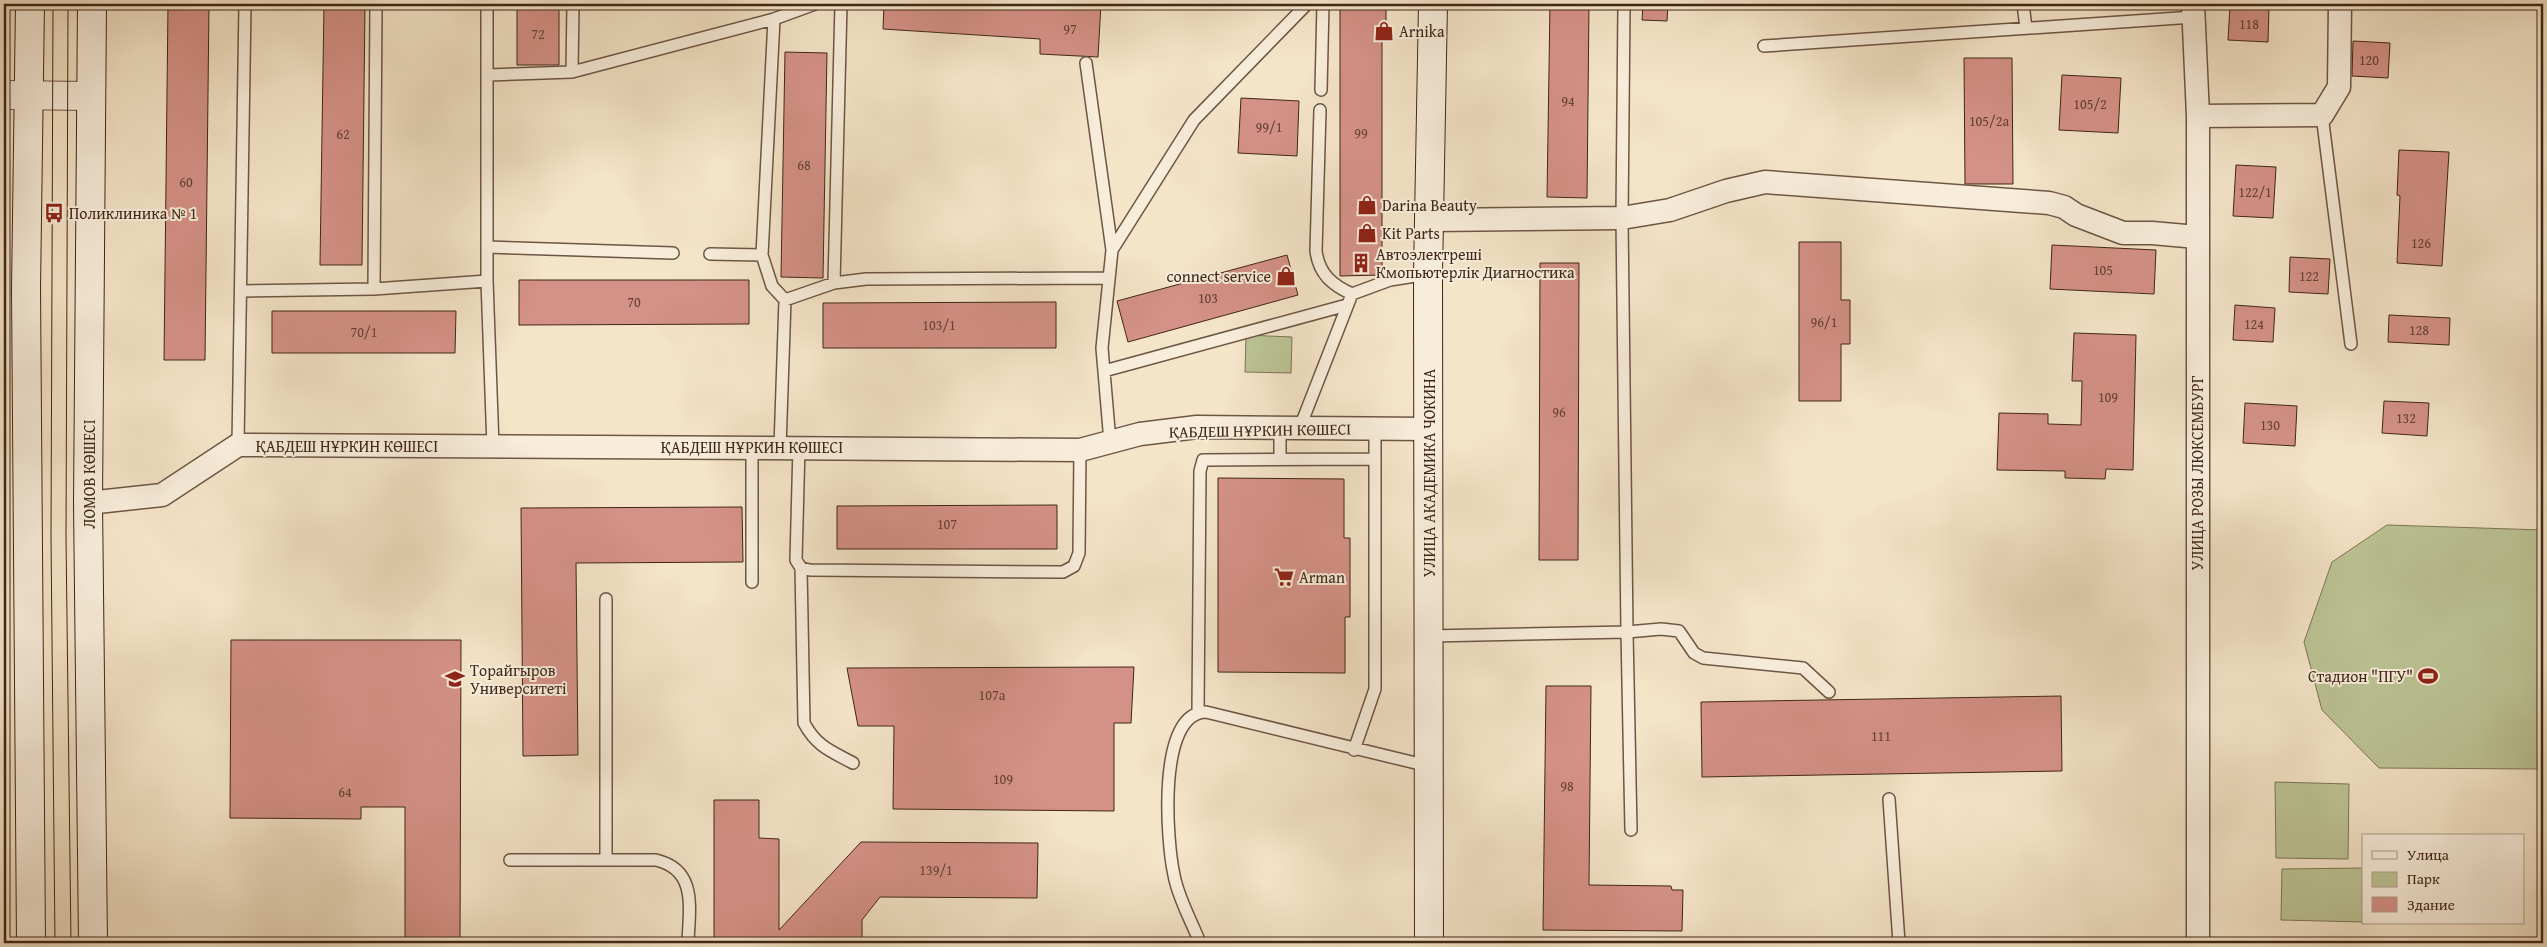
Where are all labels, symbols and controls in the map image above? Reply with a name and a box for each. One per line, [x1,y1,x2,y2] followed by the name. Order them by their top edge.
[2239,14,2259,34] house number: 118
[1063,19,1077,39] house number: 97
[1399,19,1445,43] place label: Arnika
[1373,20,1395,42] shop icon: Arnika
[531,24,545,44] house number: 72
[2359,50,2379,70] house number: 120
[1561,91,1575,111] house number: 94
[2073,94,2107,114] house number: 105/2
[1969,111,2009,131] house number: 105/2а
[1256,117,1282,137] house number: 99/1
[1354,123,1368,143] house number: 99
[336,124,350,144] house number: 62
[797,155,811,175] house number: 68
[179,172,193,192] house number: 60
[2238,182,2272,202] house number: 122/1
[1382,193,1477,217] place label: Darina Beauty
[1356,194,1378,216] shop icon: Darina Beauty
[69,201,197,225] place label: Поликлиника № 1
[43,202,65,224] bus stop icon: Поликлиника № 1
[1382,221,1440,245] place label: Kit Parts
[1356,222,1378,244] shop icon: Kit Parts
[2411,233,2431,253] house number: 126
[1376,242,1575,284] place label: Автоэлектреші Кмопьютерлік Диагностика
[1350,252,1372,274] building icon: Автоэлектреші Кмопьютерлік Диагностика
[2093,260,2113,280] house number: 105
[1166,264,1271,288] place label: connect service
[1275,265,1297,287] shop icon: connect service
[2299,266,2319,286] house number: 122
[1198,288,1218,308] house number: 103
[627,292,641,312] house number: 70
[1811,312,1837,332] house number: 96/1
[2244,314,2264,334] house number: 124
[922,315,956,335] house number: 103/1
[2409,320,2429,340] house number: 128
[351,322,377,342] house number: 70/1
[1417,368,1441,577] street label: УЛИЦА АКАДЕМИКА ЧОКИНА
[2185,375,2209,570] street label: УЛИЦА РОЗЫ ЛЮКСЕМБУРГ
[2098,387,2118,407] house number: 109
[1552,402,1566,422] house number: 96
[2396,408,2416,428] house number: 132
[2260,415,2280,435] house number: 130
[1169,416,1351,444] street label: ҚАБДЕШ НҰРКИН КӨШЕСІ
[77,419,101,529] street label: ЛОМОВ КӨШЕСІ
[256,434,438,458] street label: ҚАБДЕШ НҰРКИН КӨШЕСІ
[661,435,843,459] street label: ҚАБДЕШ НҰРКИН КӨШЕСІ
[937,514,957,534] house number: 107
[1299,565,1345,589] place label: Arman
[1273,566,1295,588] supermarket icon: Arman
[470,658,567,700] place label: Торайгыров Университеті
[2308,664,2413,688] place label: Стадион "ПГУ"
[2417,665,2439,687] sports icon: Стадион "ПГУ"
[444,668,466,690] school or university icon: Торайгыров Университеті
[979,685,1006,705] house number: 107а
[1871,726,1891,746] house number: 111
[993,769,1013,789] house number: 109
[1560,776,1574,796] house number: 98
[338,782,352,802] house number: 64
[2362,834,2524,924] legend
[2407,844,2450,865] text: Улица
[919,860,953,880] house number: 139/1
[2407,868,2440,889] text: Парк
[2407,894,2455,915] text: Здание

